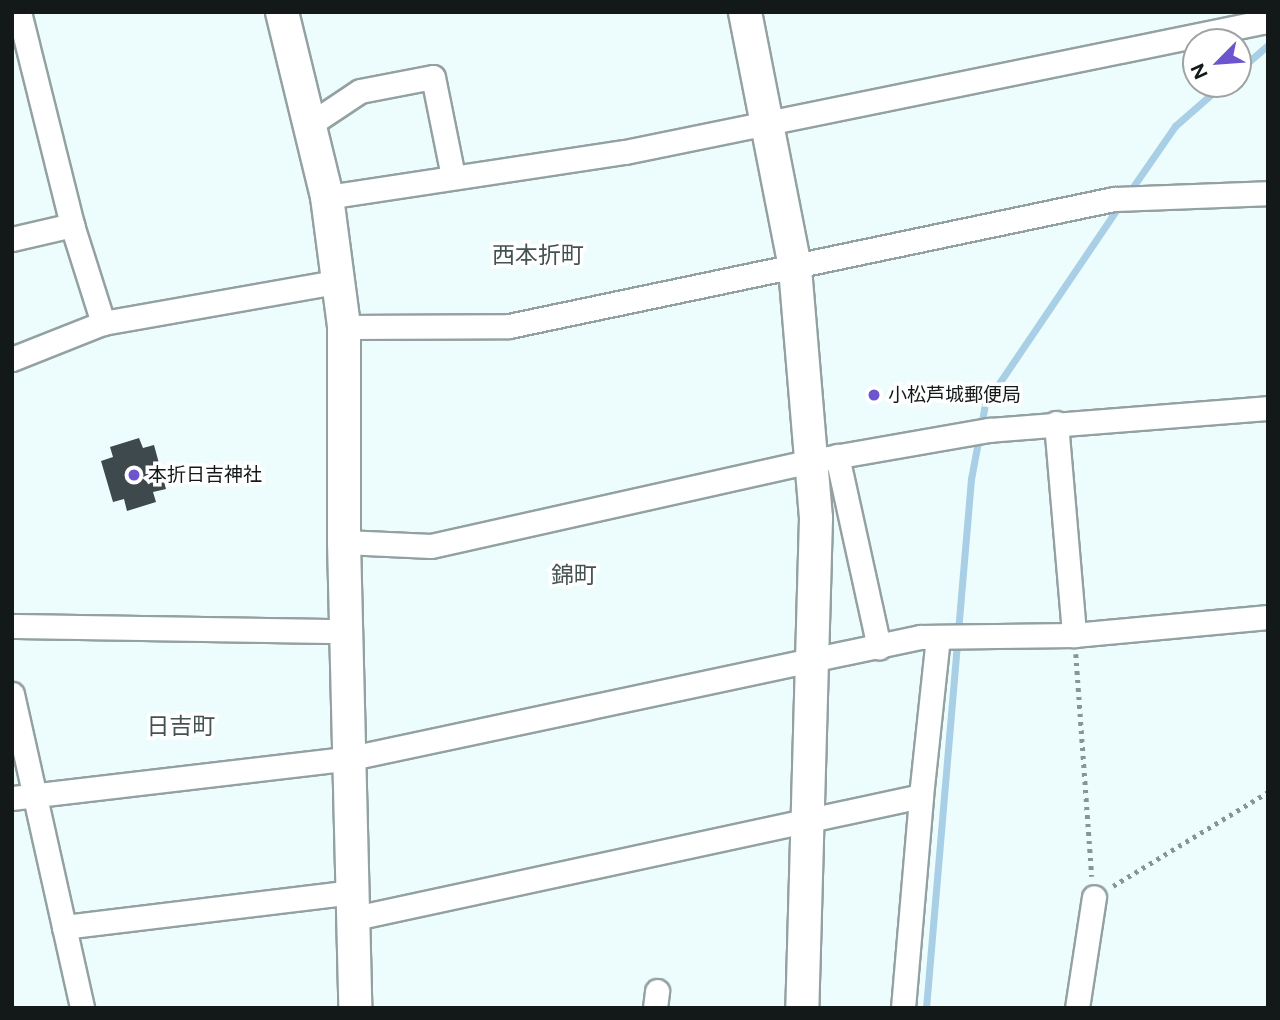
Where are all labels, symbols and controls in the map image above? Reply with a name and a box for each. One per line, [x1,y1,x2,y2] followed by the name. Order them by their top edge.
[1182,28,1252,98] north arrow
[1186,60,1213,83] text: N
[492,241,584,269] district label: 西本折町
[888,384,1021,406] place label: 小松芦城郵便局
[866,387,882,403] marker: 小松芦城郵便局
[148,464,262,486] place label: 本折日吉神社
[126,467,142,483] marker: 本折日吉神社
[551,561,597,589] district label: 錦町
[147,712,215,740] district label: 日吉町

